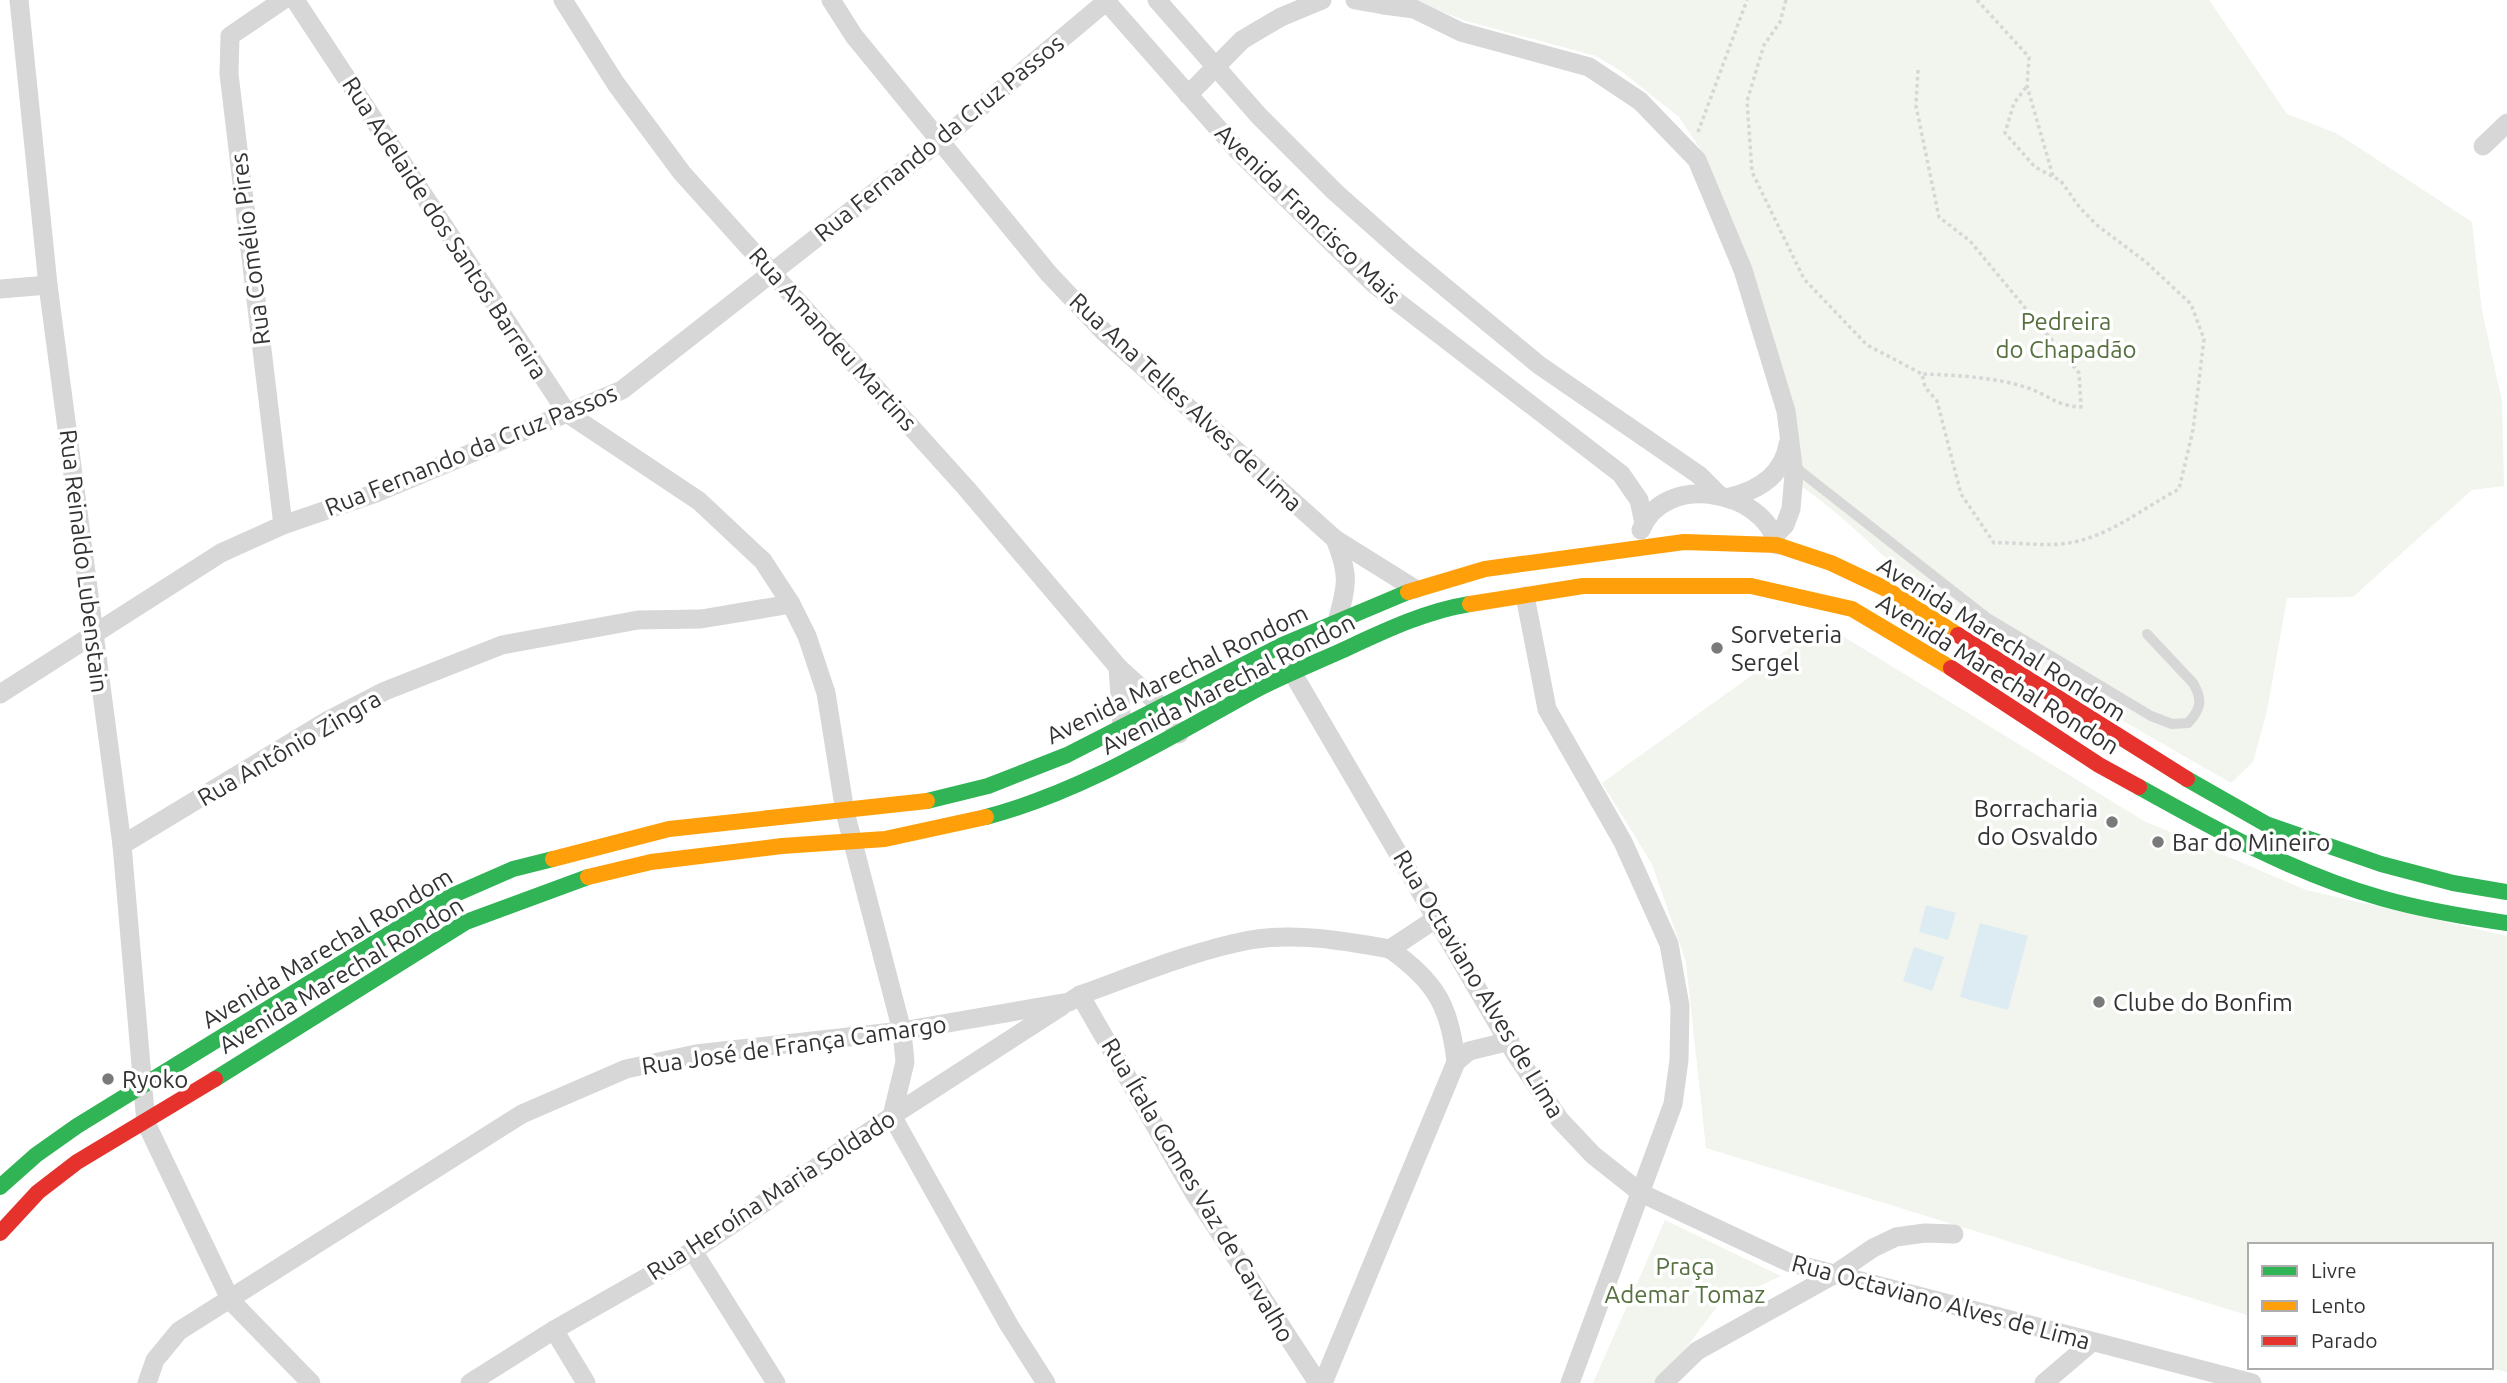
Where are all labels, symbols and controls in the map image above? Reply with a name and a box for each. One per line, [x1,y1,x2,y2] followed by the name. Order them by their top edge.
[809,29,1069,247] street label: Rua Fernando da Cruz Passos
[337,72,553,384] street label: Rua Adelaide dos Santos Barreira
[1210,119,1406,309] street label: Avenida Francisco Mais
[225,151,275,347] street label: Rua Comélio Pires
[744,242,922,436] street label: Rua Amandeu Martins
[1064,287,1308,517] street label: Rua Ana Telles Alves de Lima
[1995,308,2137,363] park label: Pedreira do Chapadão
[321,379,621,521] street label: Rua Fernando da Cruz Passos
[54,428,114,694] street label: Rua Reinaldo Lubenstain
[1873,551,2131,727] street label: Avenida Marechal Rondom
[1872,588,2124,760] street label: Avenida Marechal Rondon
[1042,599,1312,749] street label: Avenida Marechal Rondom
[1097,608,1359,760] street label: Avenida Marechal Rondon
[1731,621,1842,676] place label: Sorveteria Sergel
[1709,640,1725,656] marker: Sorveteria Sergel
[193,685,385,811] street label: Rua Antônio Zingra
[1974,795,2098,850] place label: Borracharia do Osvaldo
[2104,814,2120,830] marker: Borracharia do Osvaldo
[2172,829,2330,856] place label: Bar do Mineiro
[2150,834,2166,850] marker: Bar do Mineiro
[1388,845,1570,1123] street label: Rua Octaviano Alves de Lima
[197,862,457,1034] street label: Avenida Marechal Rondom
[214,891,468,1059] street label: Avenida Marechal Rondon
[2113,989,2293,1016] place label: Clube do Bonfim
[2091,994,2107,1010] marker: Clube do Bonfim
[640,1010,948,1080] street label: Rua José de França Camargo
[1096,1033,1300,1347] street label: Rua Ítala Gomes Vaz de Carvalho
[122,1066,188,1093] place label: Ryoko
[100,1071,116,1087] marker: Ryoko
[642,1105,900,1285] street label: Rua Heroína Maria Soldado
[2248,1243,2493,1369] legend
[1789,1249,2093,1355] street label: Rua Octaviano Alves de Lima
[1605,1253,1765,1308] park label: Praça Ademar Tomaz
[2311,1258,2357,1282] text: Livre
[2311,1293,2366,1317] text: Lento
[2311,1328,2377,1352] text: Parado

